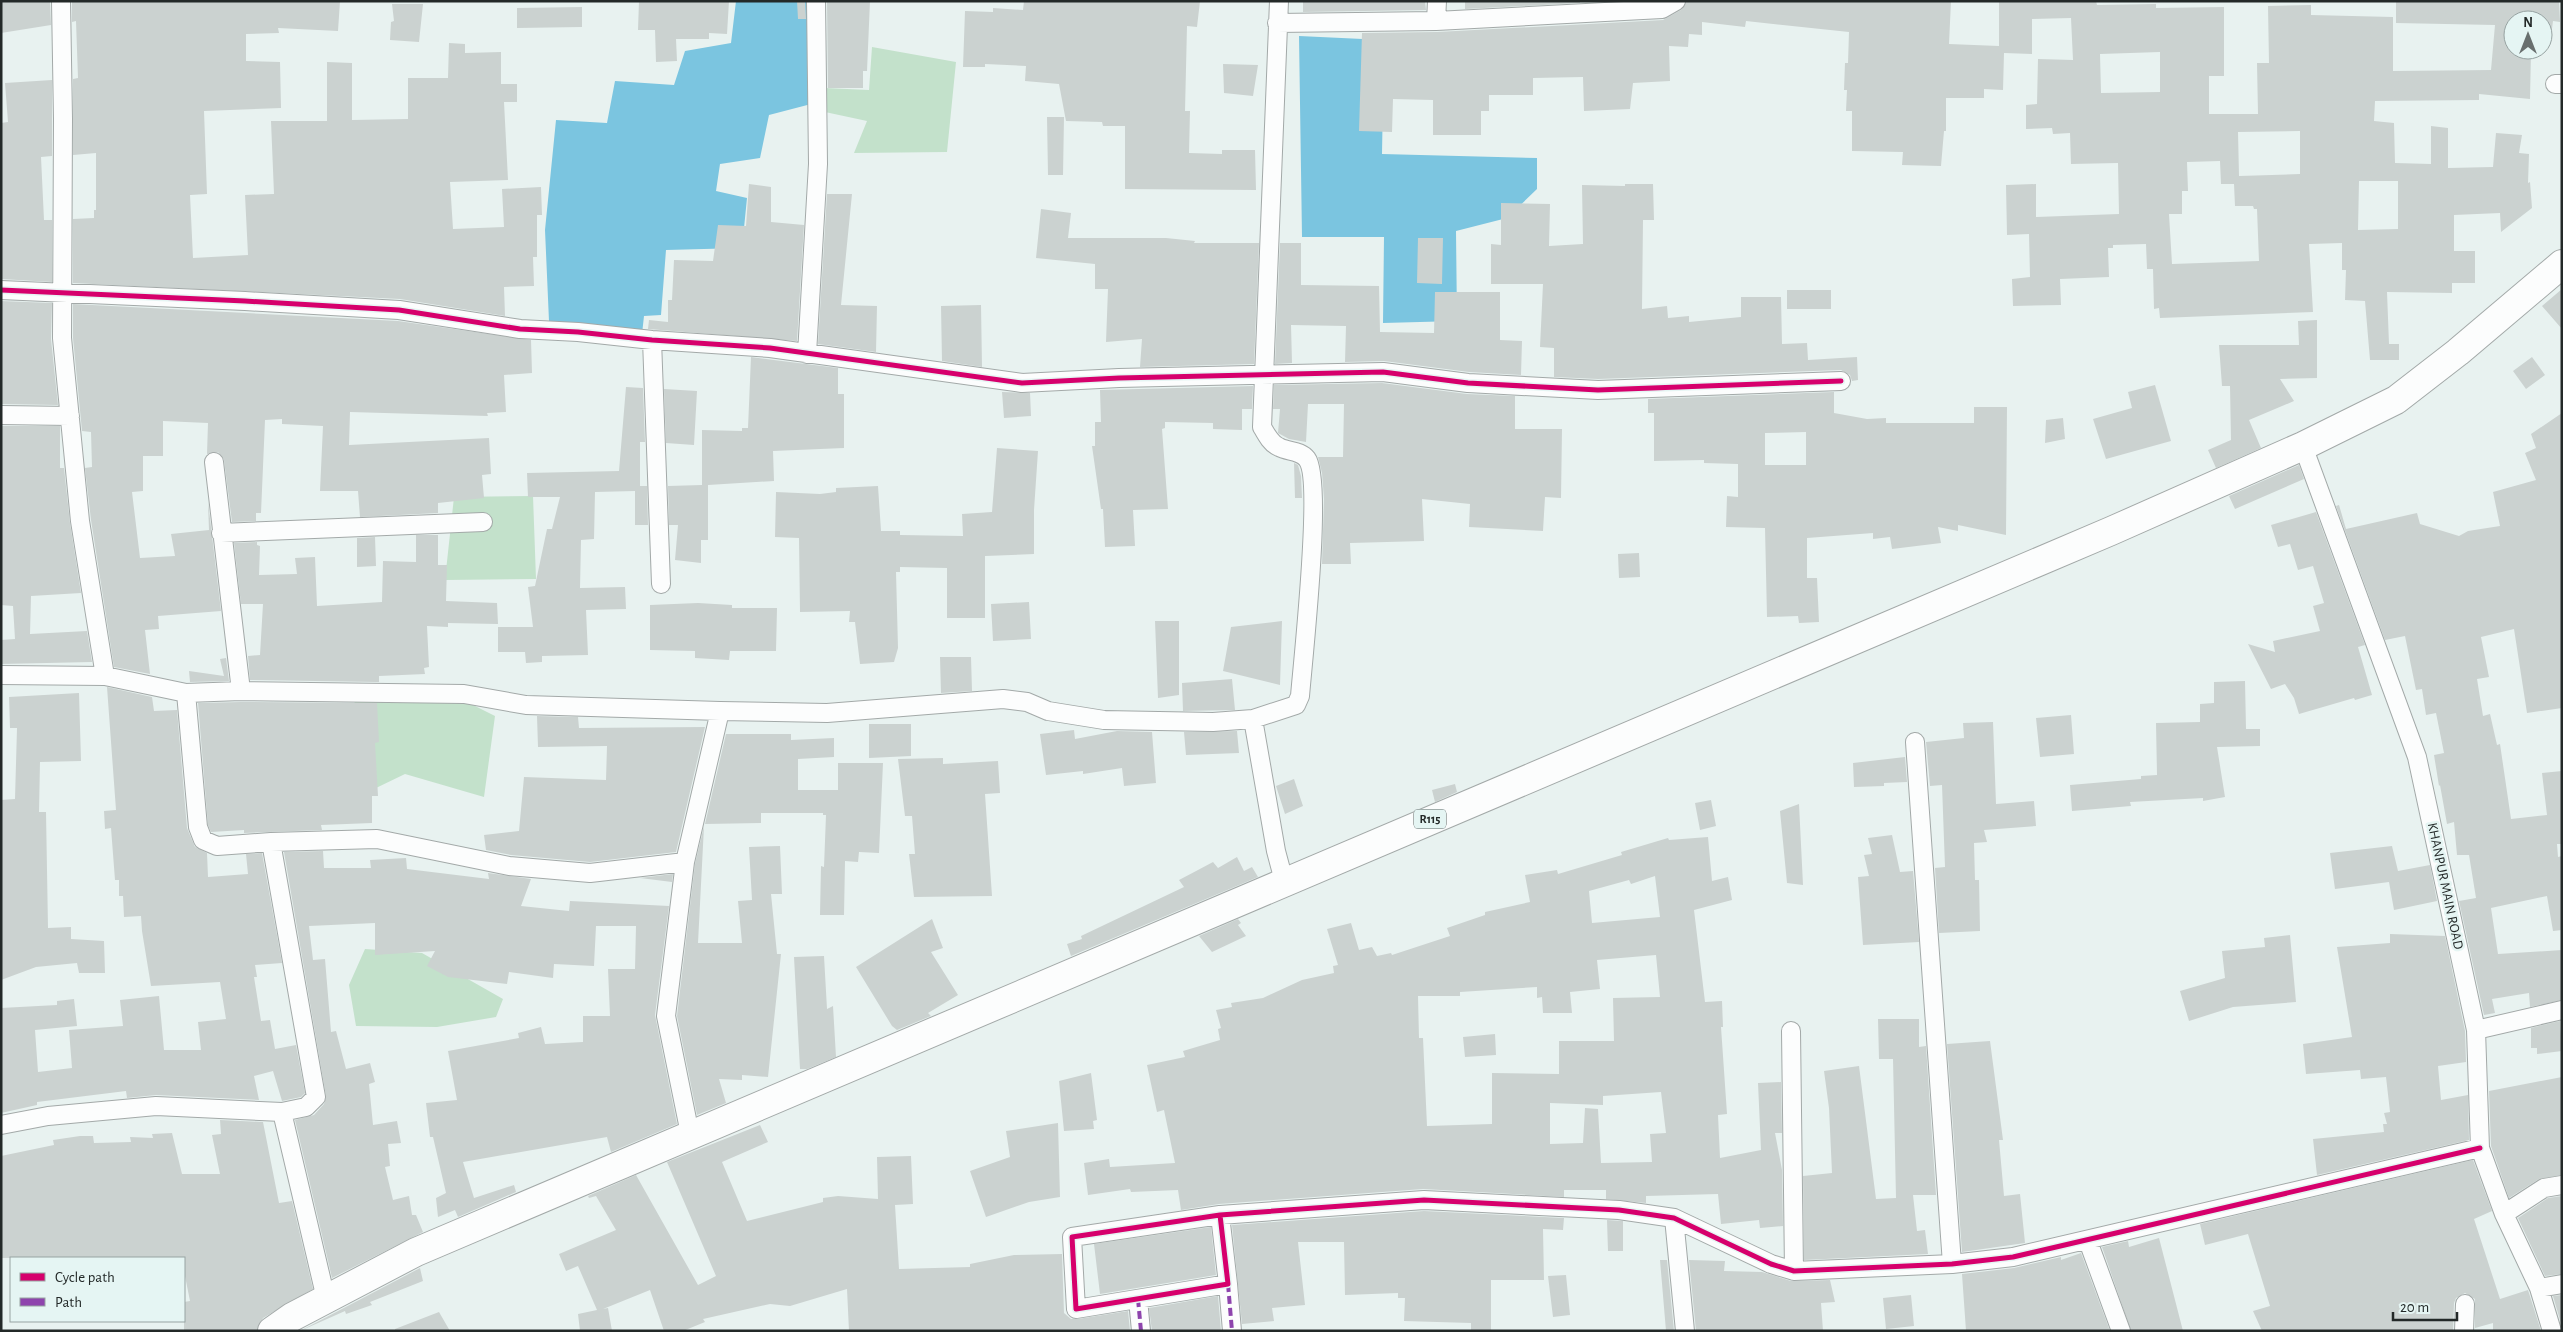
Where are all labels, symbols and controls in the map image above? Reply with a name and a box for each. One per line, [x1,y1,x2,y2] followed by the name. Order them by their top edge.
[2503,10,2553,60] north arrow
[2523,16,2533,30] text: N
[1414,810,1446,829] road number: R115
[2425,821,2465,951] street label: KHANPUR MAIN ROAD
[10,1257,185,1322] legend
[55,1270,115,1285] text: Cycle path
[2393,1290,2457,1322] scale bar
[55,1295,82,1310] text: Path
[2400,1300,2429,1315] text: 20 m

